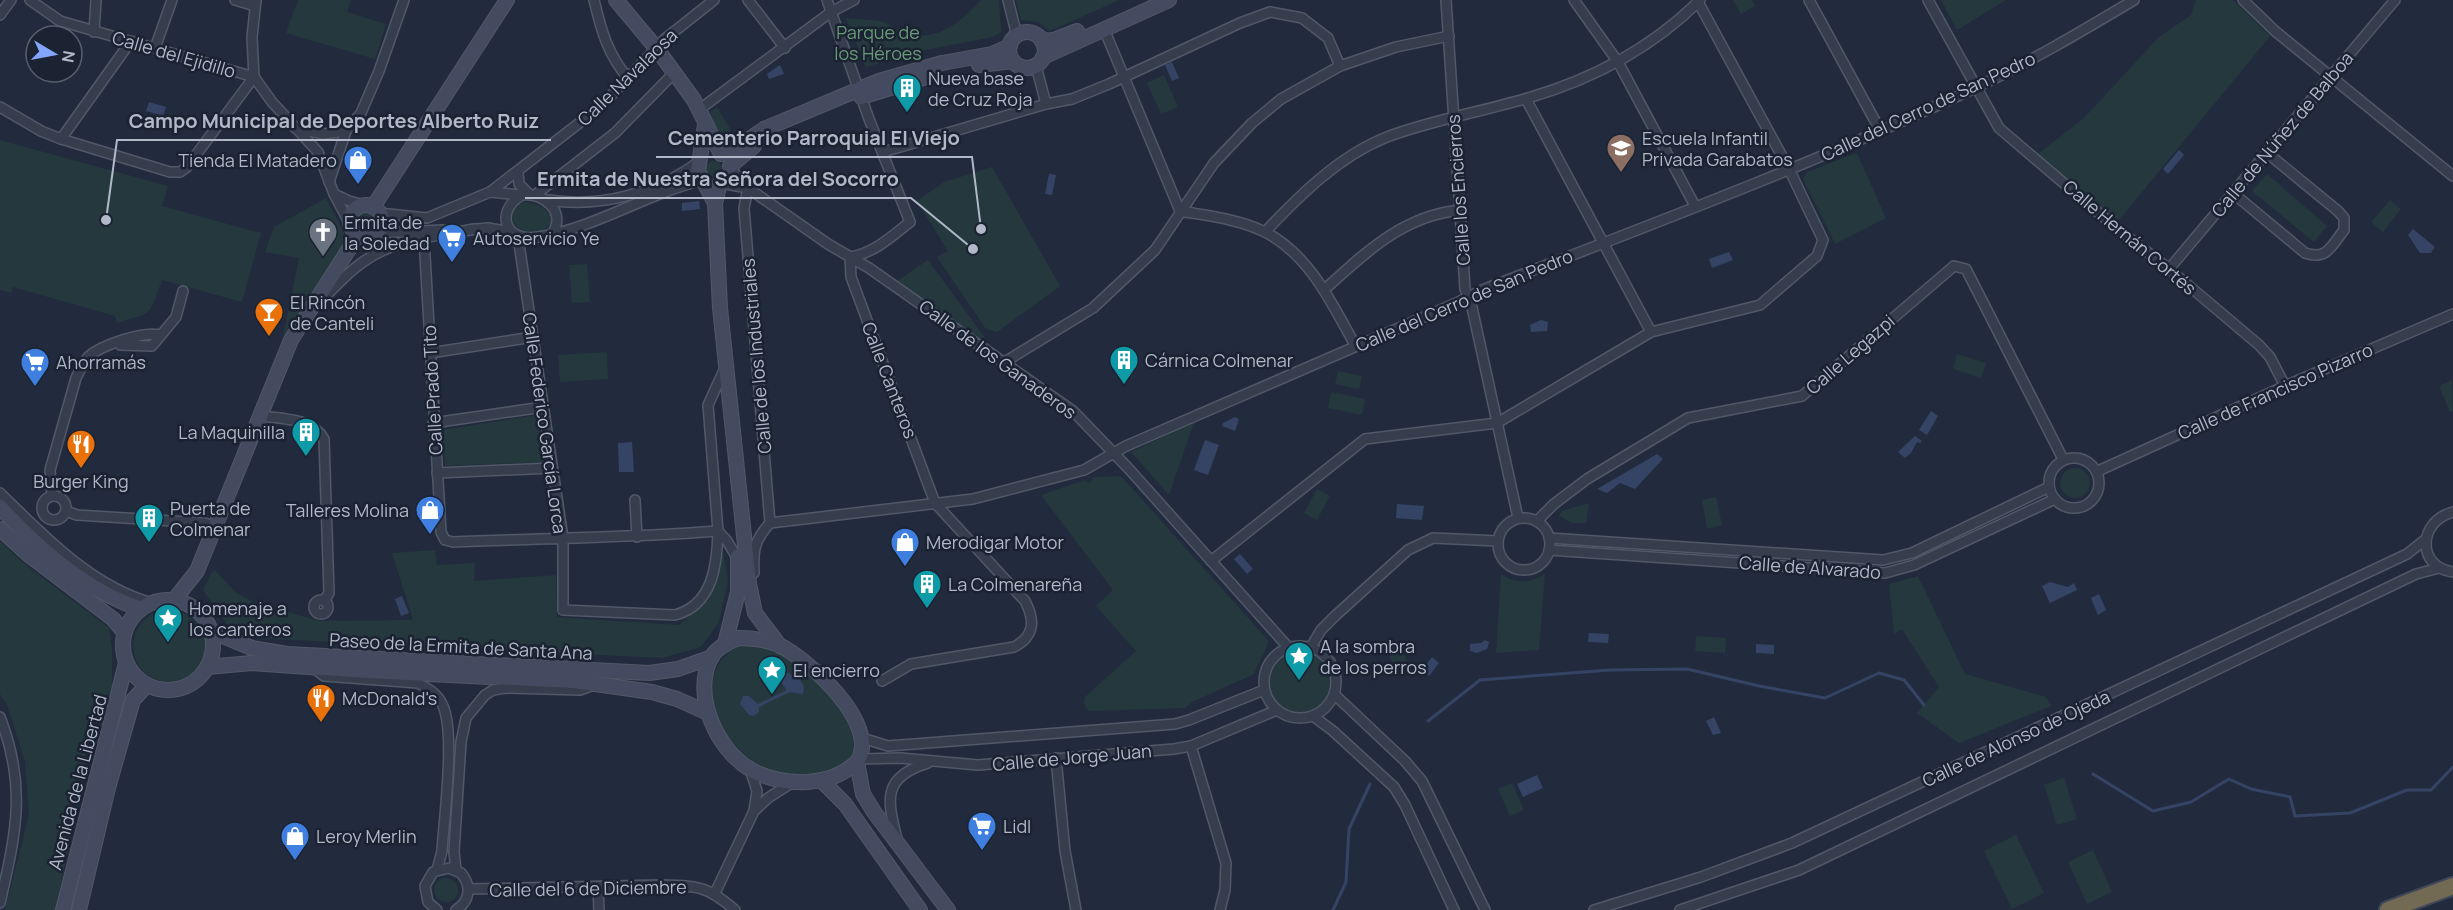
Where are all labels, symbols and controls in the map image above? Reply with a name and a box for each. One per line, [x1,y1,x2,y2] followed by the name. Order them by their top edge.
[834,20,922,65] park label: Parque de los Héroes
[572,23,682,131] street label: Calle Navalaosa
[24,24,84,84] north arrow
[110,25,238,83] street label: Calle del Ejidillo
[1817,46,2039,166] street label: Calle del Cerro de San Pedro
[2206,46,2358,222] street label: Calle de Núñez de Balboa
[57,49,81,64] text: N
[928,66,1032,111] place label: Nueva base de Cruz Roja
[891,72,923,114] building icon: Nueva base de Cruz Roja
[117,102,551,140] callout: Campo Municipal de Deportes Alberto Ruiz
[129,107,539,134] text: Campo Municipal de Deportes Alberto Ruiz
[1441,114,1475,266] street label: Calle los Encierros
[656,119,972,157] callout: Cementerio Parroquial El Viejo
[668,124,960,151] text: Cementerio Parroquial El Viejo
[1642,126,1793,171] place label: Escuela Infantil Privada Garabatos
[1605,132,1637,174] school or university icon: Escuela Infantil Privada Garabatos
[342,144,374,186] shop icon: Tienda El Matadero
[178,148,337,172] place label: Tienda El Matadero
[525,160,911,198] callout: Ermita de Nuestra Señora del Socorro
[537,165,899,192] text: Ermita de Nuestra Señora del Socorro
[2058,174,2202,300] street label: Calle Hernán Cortés
[344,210,430,255] place label: Ermita de la Soledad
[307,216,339,258] church icon: Ermita de la Soledad
[436,222,468,264] supermarket icon: Autoservicio Ye
[473,226,600,250] place label: Autoservicio Ye
[1352,243,1576,357] street label: Calle del Cerro de San Pedro
[736,257,776,455] street label: Calle de los Industriales
[290,290,374,335] place label: El Rincón de Canteli
[915,294,1081,424] street label: Calle de los Ganaderos
[253,296,285,338] bar icon: El Rincón de Canteli
[1801,309,1899,399] street label: Calle Legazpi
[518,311,572,535] street label: Calle Federico García Lorca
[857,318,923,442] street label: Calle Canteros
[417,325,447,455] street label: Calle Prado Tito
[2174,337,2376,445] street label: Calle de Francisco Pizarro
[1108,344,1140,386] building icon: Cárnica Colmenar
[19,346,51,388] supermarket icon: Ahorramás
[1145,348,1294,372] place label: Cárnica Colmenar
[56,350,146,374] place label: Ahorramás
[290,416,322,458] building icon: La Maquinilla
[178,420,285,444] place label: La Maquinilla
[65,428,97,470] restaurant icon: Burger King
[33,469,129,493] place label: Burger King
[414,494,446,536] shop icon: Talleres Molina
[170,496,251,541] place label: Puerta de Colmenar
[286,498,409,522] place label: Talleres Molina
[133,502,165,544] building icon: Puerta de Colmenar
[889,526,921,568] shop icon: Merodigar Motor
[926,530,1064,554] place label: Merodigar Motor
[1738,550,1882,584] street label: Calle de Alvarado
[911,568,943,610] building icon: La Colmenareña
[948,572,1082,596] place label: La Colmenareña
[189,596,291,641] place label: Homenaje a los canteros
[152,602,184,644] place icon: Homenaje a los canteros
[329,627,593,665] street label: Paseo de la Ermita de Santa Ana
[1320,634,1427,679] place label: A la sombra de los perros
[1283,640,1315,682] place icon: A la sombra de los perros
[756,654,788,696] place icon: El encierro
[793,658,880,682] place label: El encierro
[305,682,337,724] restaurant icon: McDonald's
[1918,684,2114,792] street label: Calle de Alonso de Ojeda
[342,686,437,710] place label: McDonald's
[42,692,112,872] street label: Avenida de la Libertad
[991,738,1153,776] street label: Calle de Jorge Juan
[966,810,998,852] supermarket icon: Lidl
[1003,814,1031,838] place label: Lidl
[279,820,311,862] shop icon: Leroy Merlin
[316,824,417,848] place label: Leroy Merlin
[489,874,687,902] street label: Calle del 6 de Diciembre

